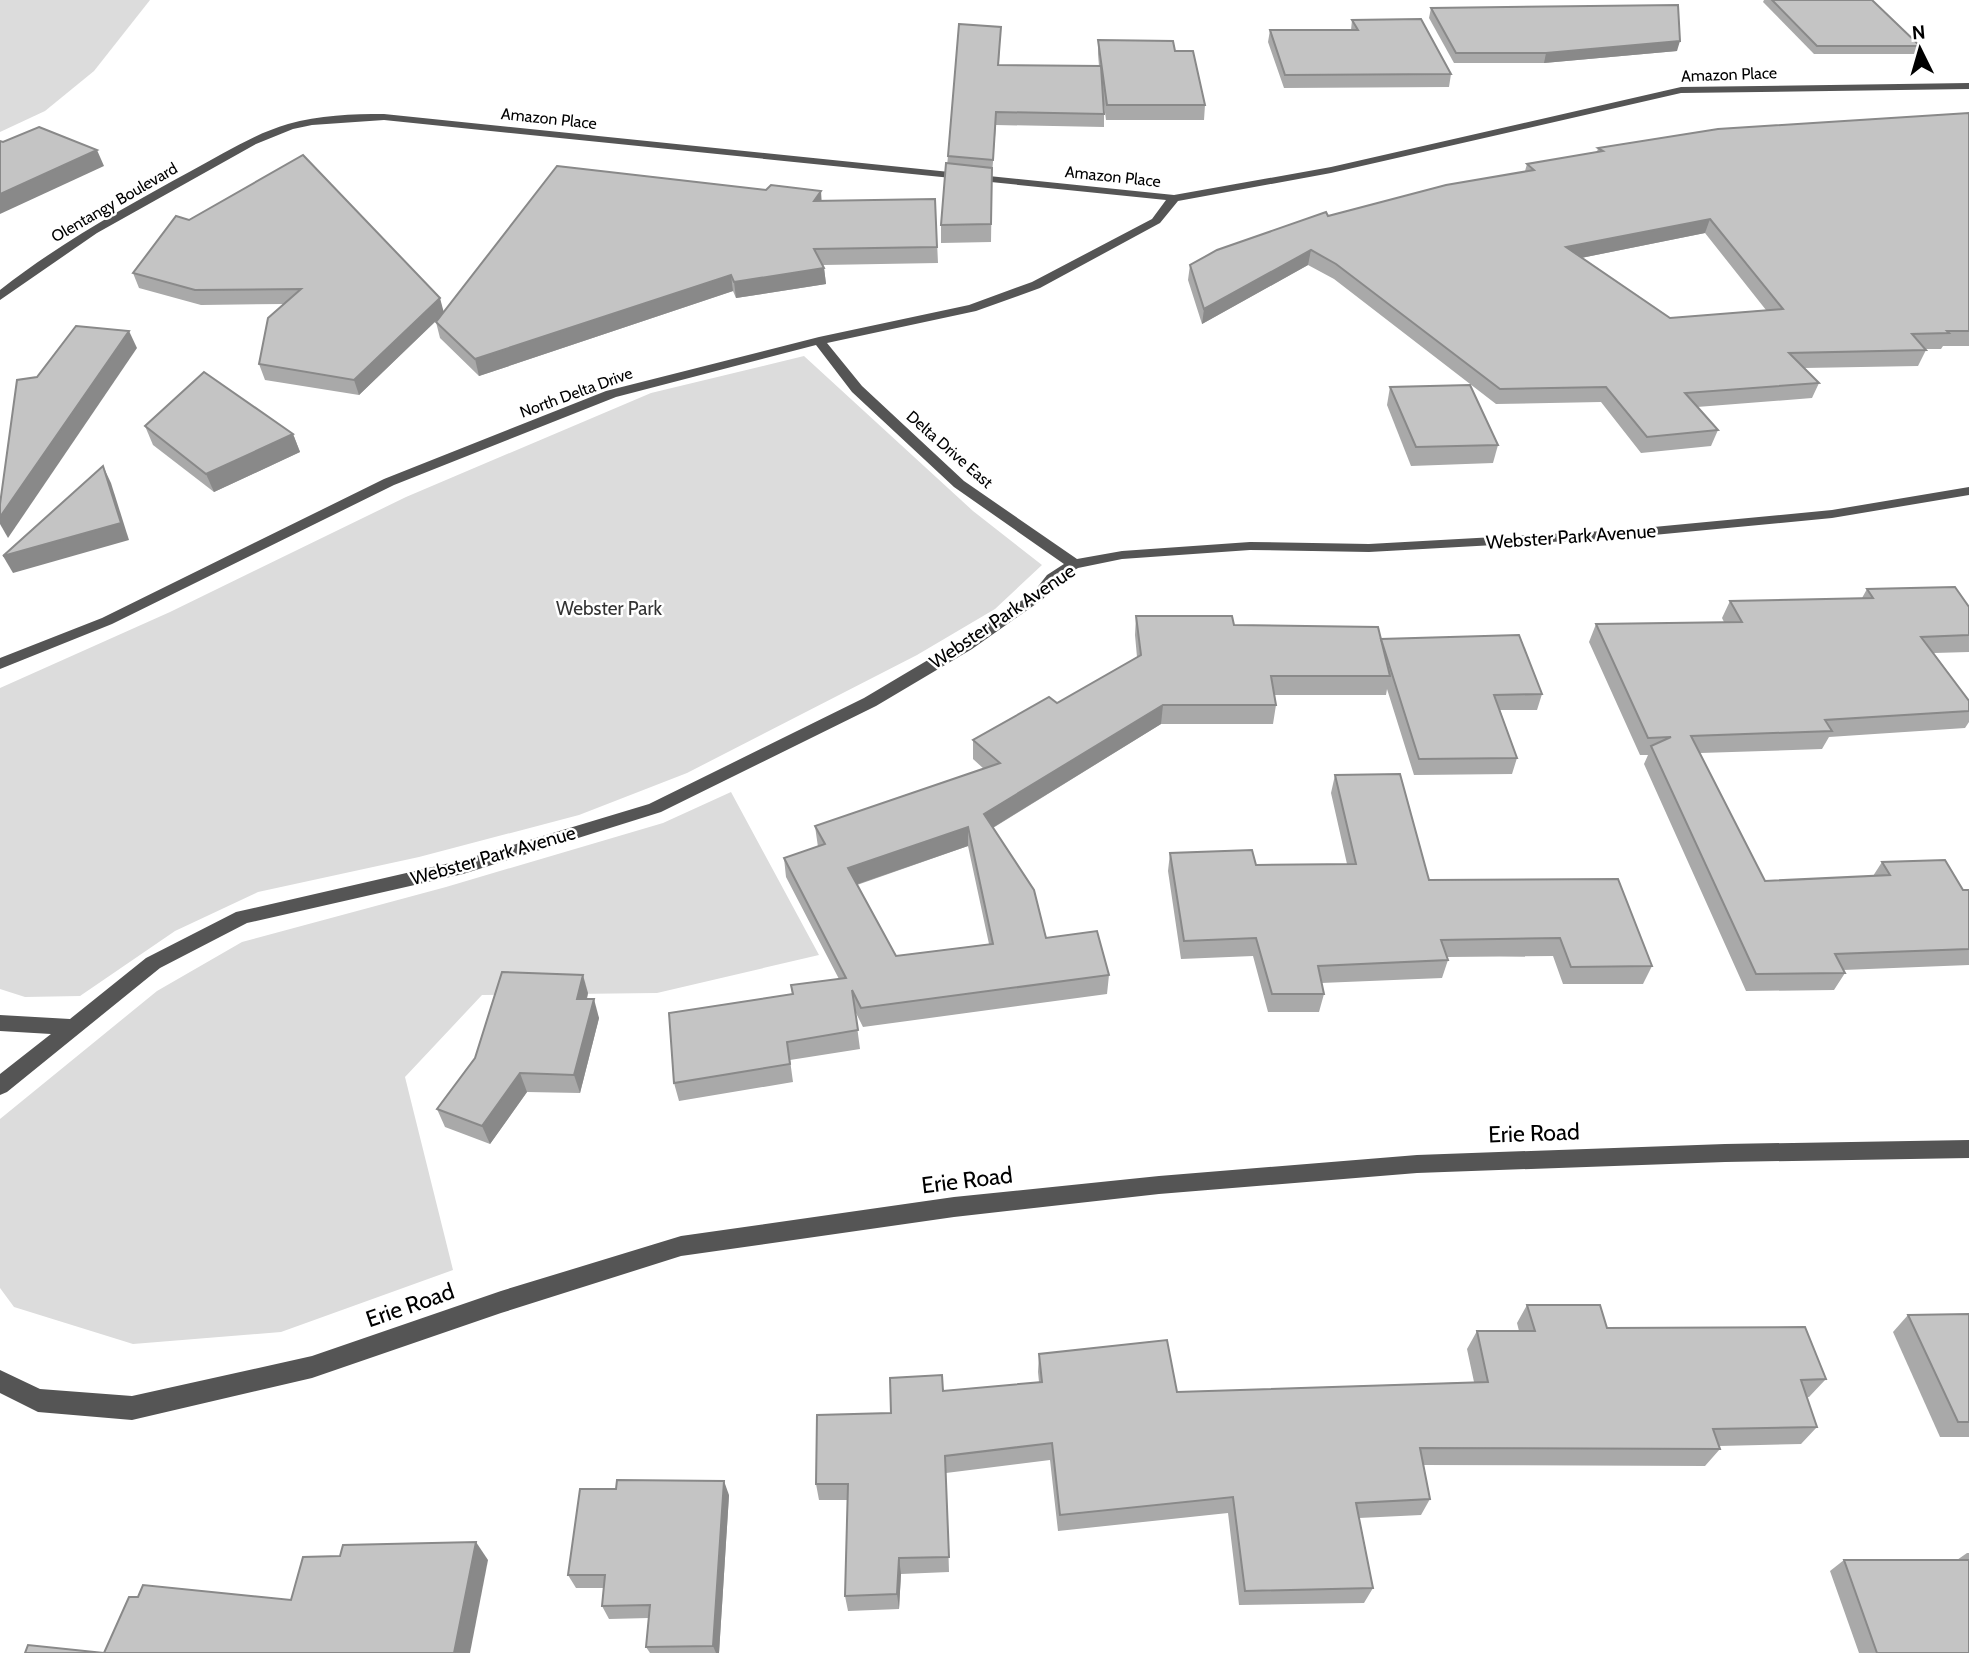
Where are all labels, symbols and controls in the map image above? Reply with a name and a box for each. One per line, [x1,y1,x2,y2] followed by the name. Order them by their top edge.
[1885,14,1955,84] north arrow
[1911,21,1926,45] text: N
[1681,63,1777,86] street label: Amazon Place
[500,104,598,133] street label: Amazon Place
[48,159,181,246] street label: Olentangy Boulevard
[1064,162,1162,191] street label: Amazon Place
[517,363,635,422] street label: North Delta Drive
[903,407,997,492] street label: Delta Drive East
[1485,519,1657,554] street label: Webster Park Avenue
[925,559,1080,674] street label: Webster Park Avenue
[556,597,662,620] park label: Webster Park
[408,821,579,890] street label: Webster Park Avenue
[1488,1117,1580,1149] street label: Erie Road
[920,1161,1014,1199] street label: Erie Road
[362,1277,458,1333] street label: Erie Road

